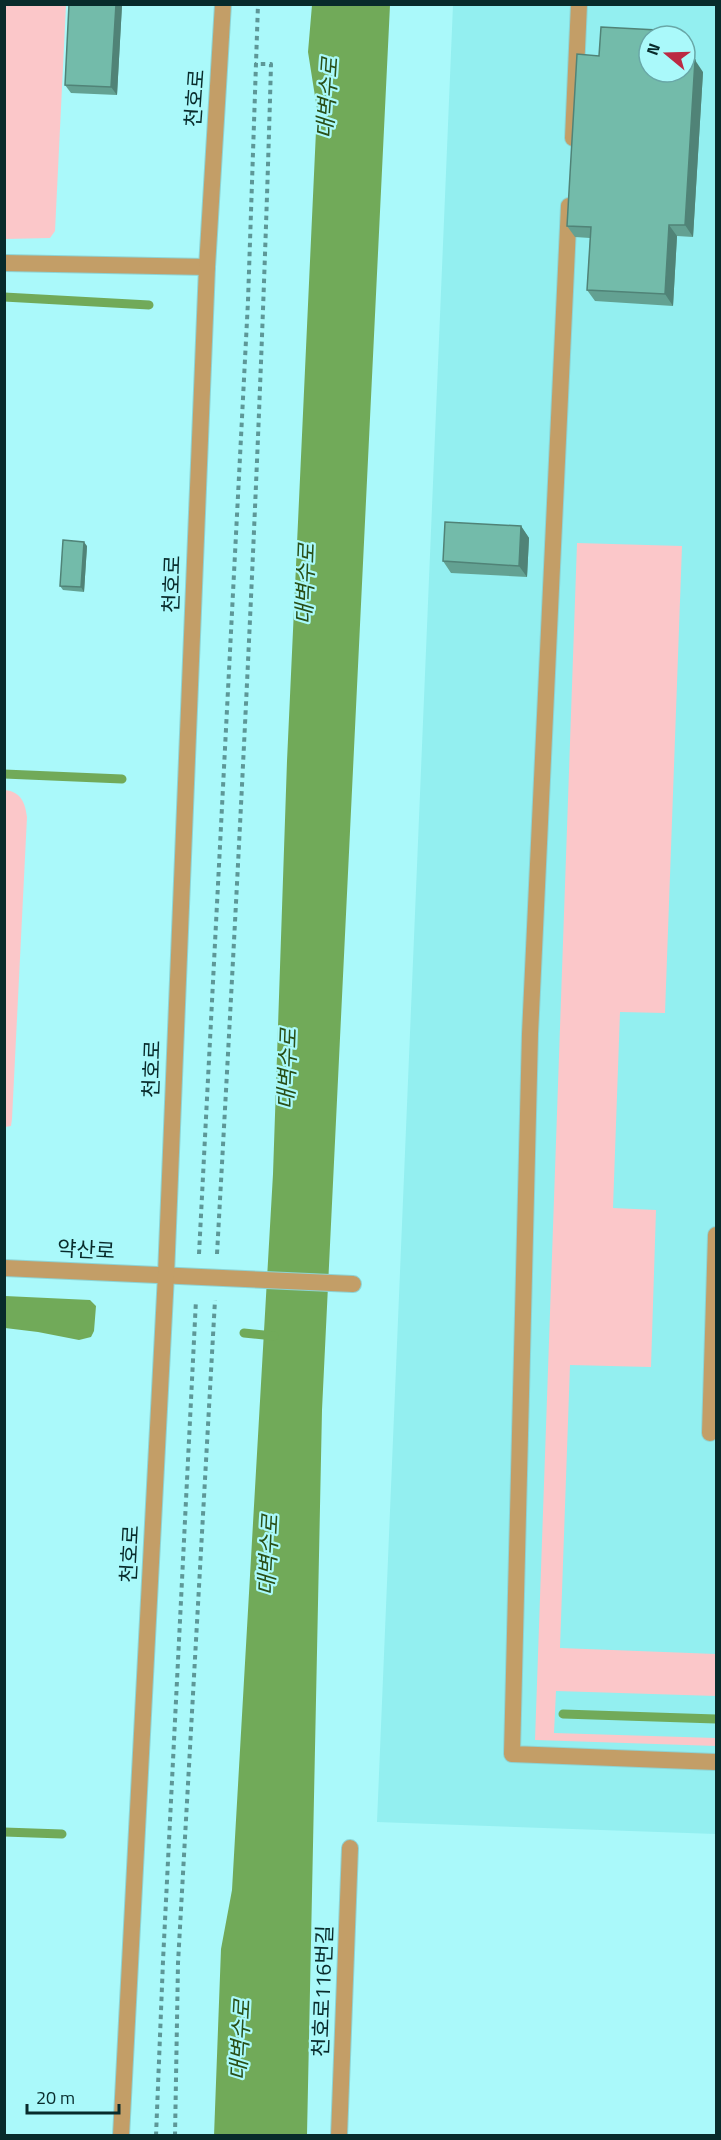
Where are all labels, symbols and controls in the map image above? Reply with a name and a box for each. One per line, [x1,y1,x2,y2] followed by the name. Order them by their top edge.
[637,24,697,84] north arrow
[640,40,666,58] text: N
[307,55,347,140] water label: 대벽수로
[176,68,212,128] street label: 천호로
[287,541,323,625] water label: 대벽수로
[154,554,188,614] street label: 천호로
[269,1026,305,1110] water label: 대벽수로
[134,1039,168,1099] street label: 천호로
[56,1232,116,1266] street label: 약산로
[249,1512,287,1596] water label: 대벽수로
[112,1524,146,1584] street label: 천호로
[304,1925,340,2057] street label: 천호로116번길
[221,1997,259,2081] water label: 대벽수로
[27,2077,118,2115] scale bar
[36,2084,75,2111] text: 20 m

